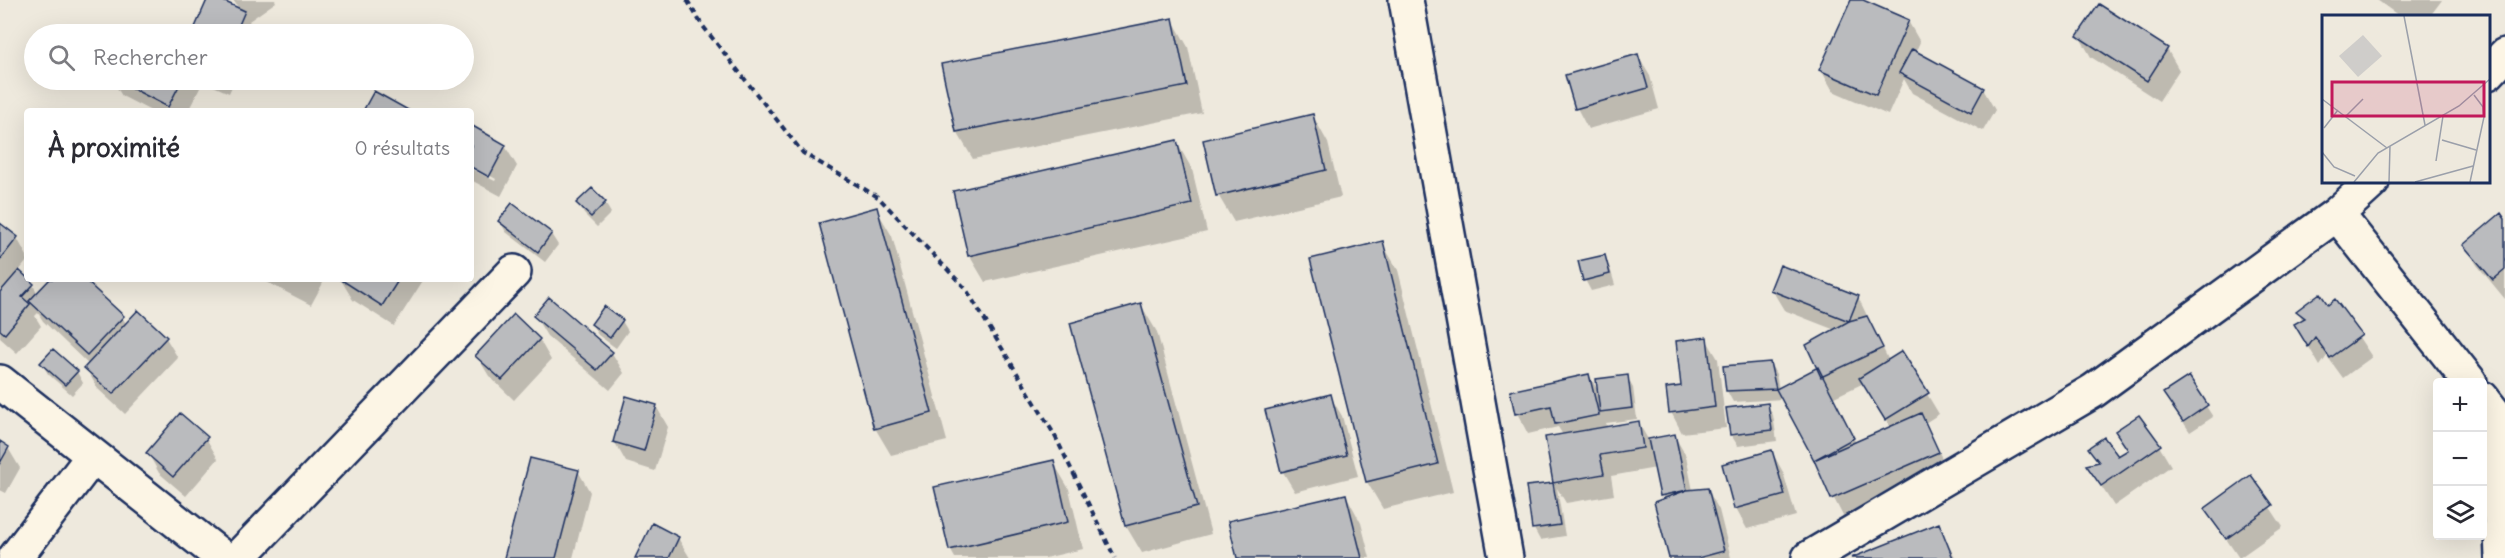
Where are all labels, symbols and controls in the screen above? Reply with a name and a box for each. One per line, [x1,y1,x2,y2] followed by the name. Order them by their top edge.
[2322,15,2490,183] inset map
[24,24,474,90] search box
[45,41,78,74] icon: search
[93,43,208,71] text: Rechercher
[48,131,180,164] text: À proximité
[354,135,450,160] text: 0 résultats
[2433,378,2487,540] map controls
[2433,378,2487,432] button: +
[2433,432,2487,486] button: −
[2433,486,2487,540] button: layers

